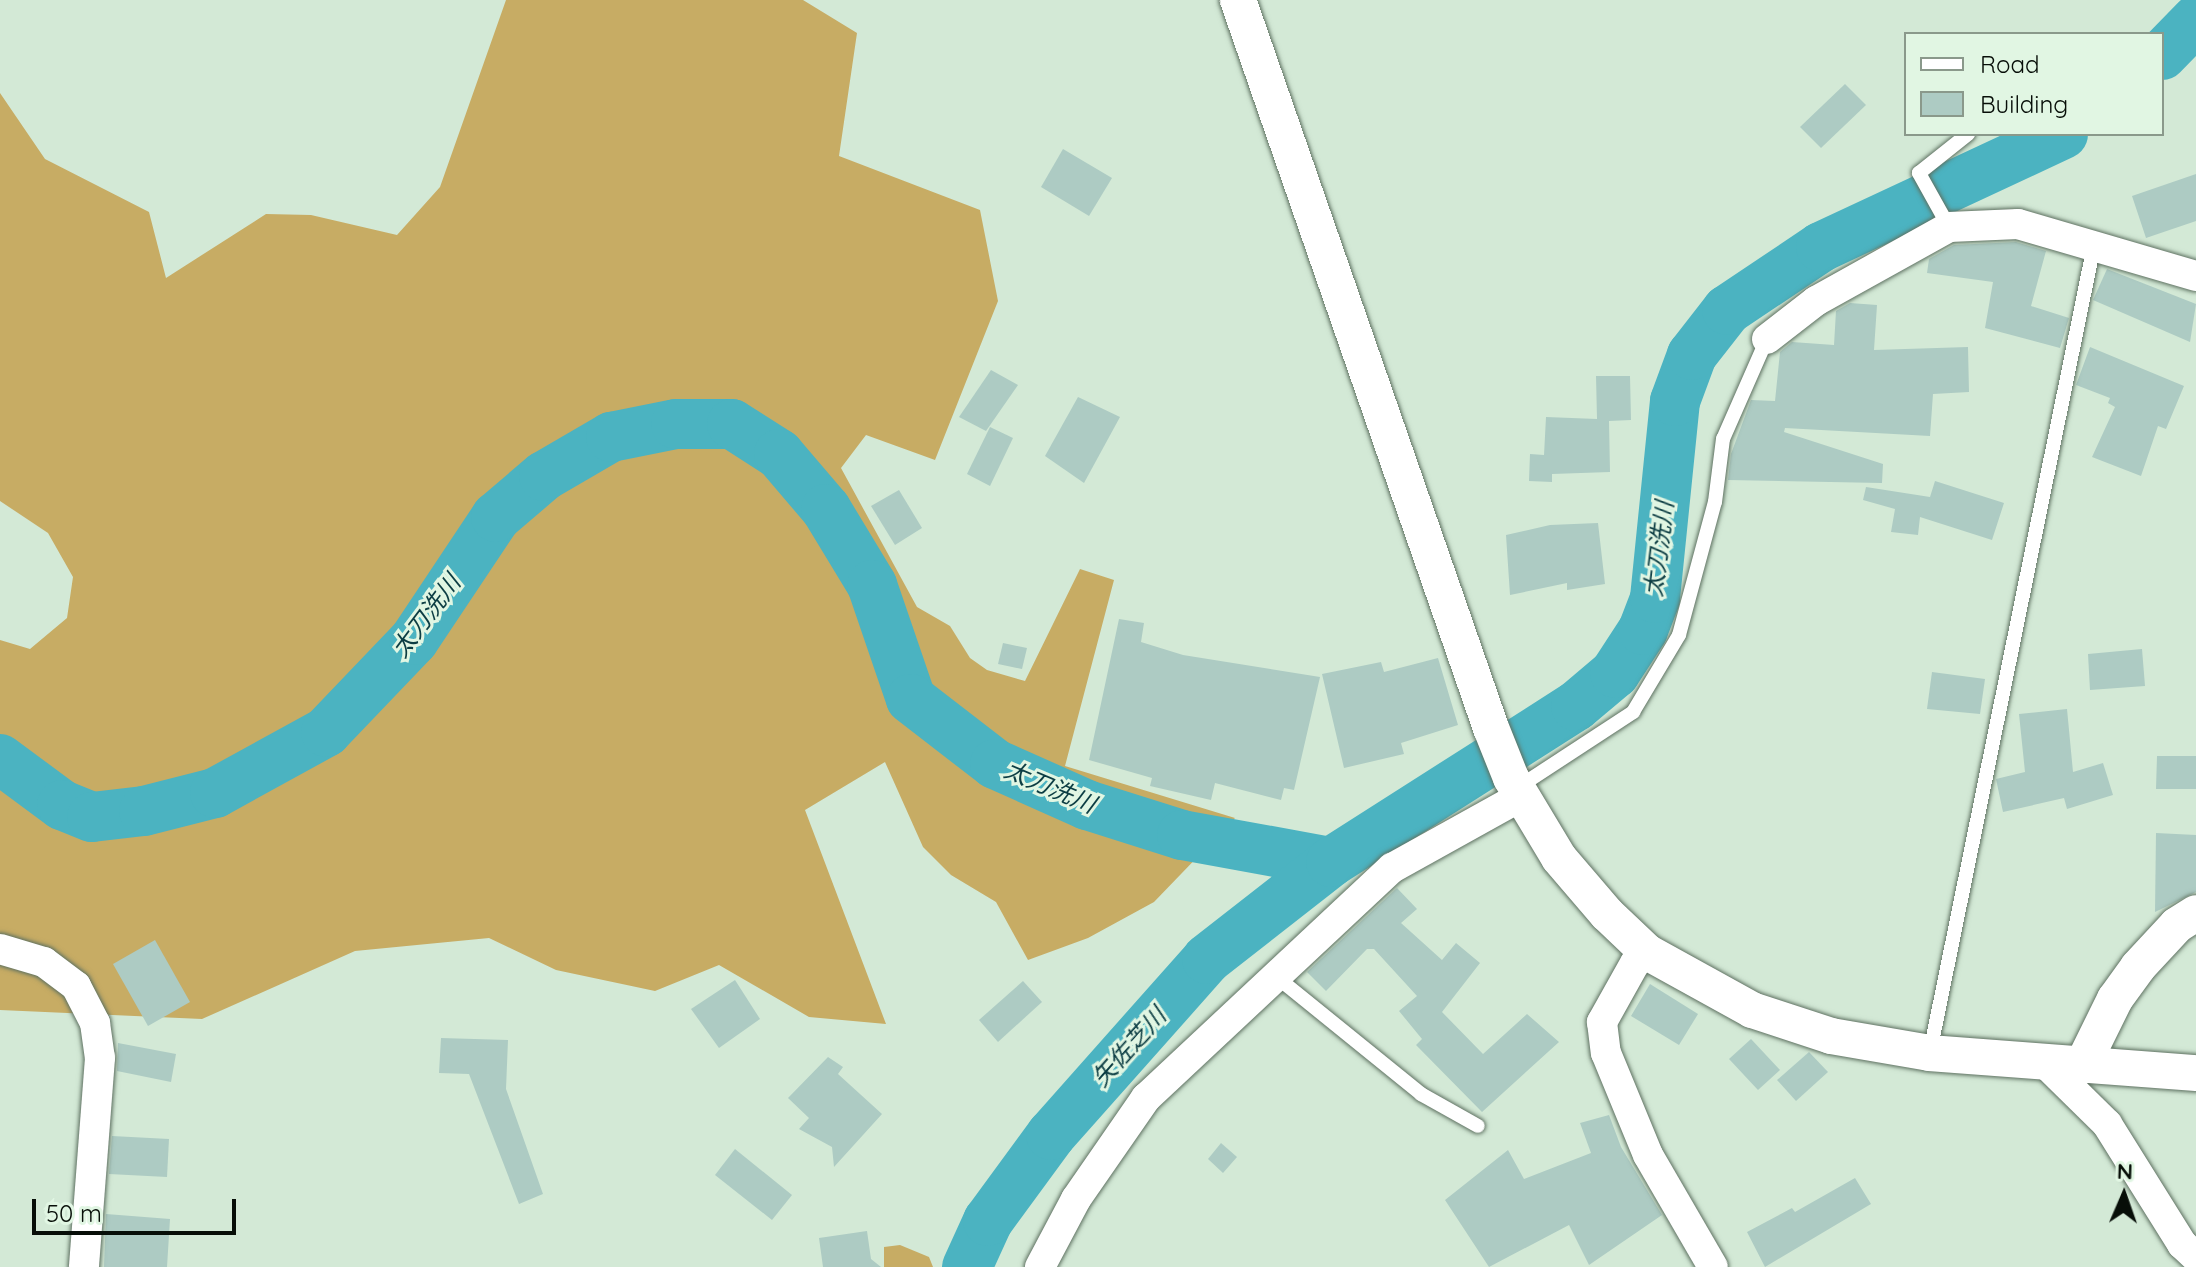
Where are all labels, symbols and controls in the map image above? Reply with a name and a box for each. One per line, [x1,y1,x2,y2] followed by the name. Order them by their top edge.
[1904,32,2164,136] legend
[1980,49,2040,79] text: Road
[1980,89,2068,119] text: Building
[1639,500,1679,598] water label: 太刀洗川
[386,569,466,663] water label: 太刀洗川
[1000,755,1100,819] water label: 太刀洗川
[1086,1002,1172,1092] water label: 矢佐芝川
[2084,1155,2164,1235] north arrow
[2116,1157,2133,1185] text: N
[36,1183,240,1233] scale bar
[46,1198,102,1228] text: 50 m

